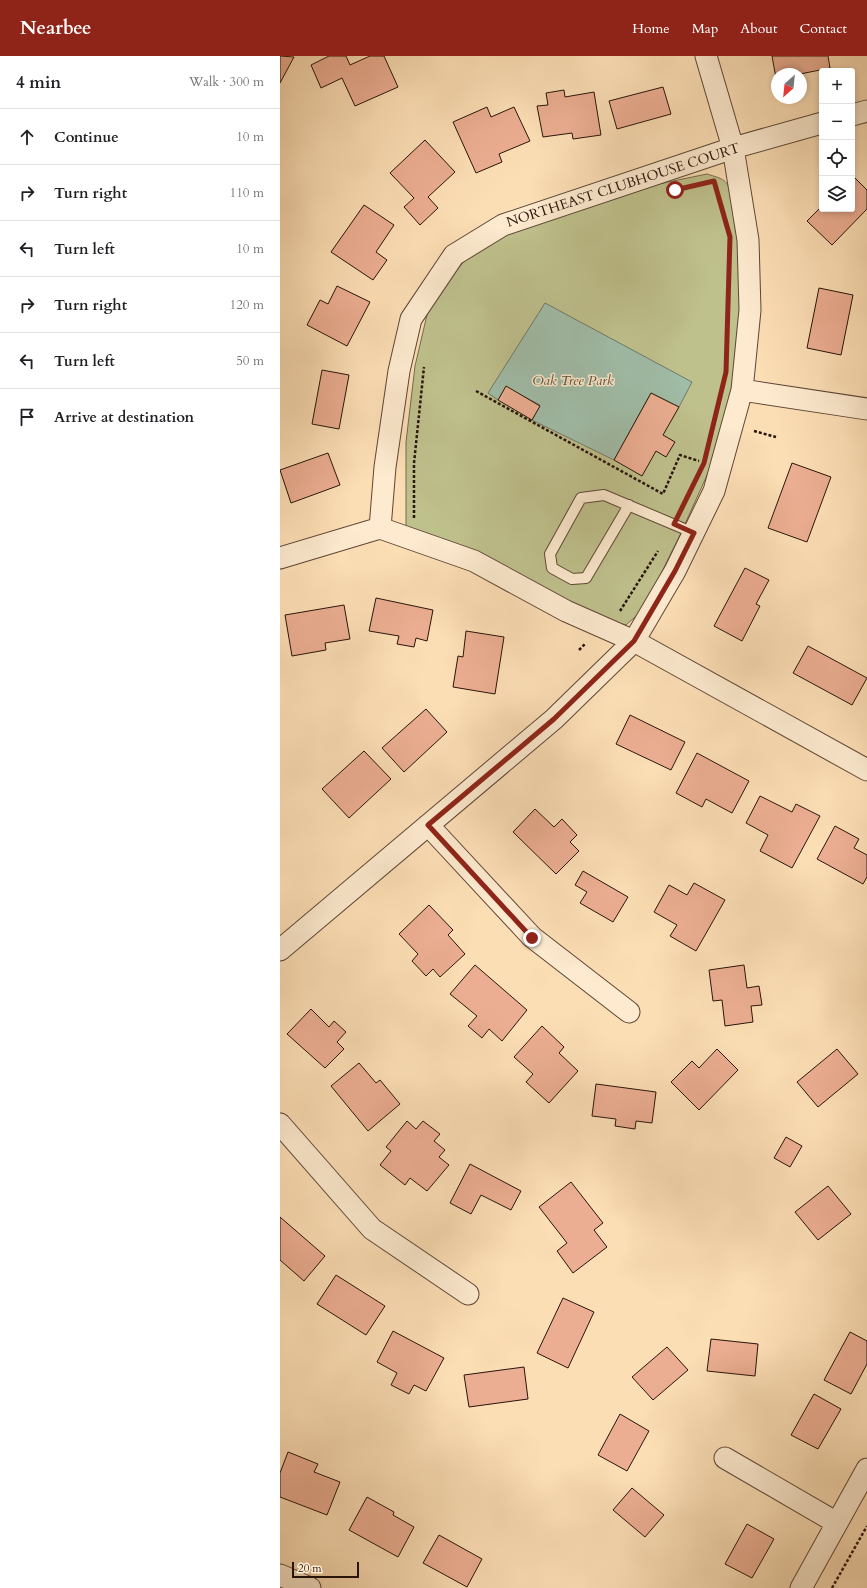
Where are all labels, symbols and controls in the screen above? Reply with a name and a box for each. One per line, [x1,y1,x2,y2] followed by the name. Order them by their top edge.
[20,15,91,41] text: Nearbee
[632,19,670,38] text: Home
[692,19,718,38] text: Map
[740,19,777,38] text: About
[799,19,847,38] text: Contact
[771,68,807,104] north arrow
[819,68,855,212] map controls
[819,68,855,104] button: +
[16,71,61,94] text: 4 min
[189,73,264,91] text: Walk · 300 m
[819,104,855,140] button: −
[16,126,38,148] icon: ahead
[54,127,119,147] text: Continue
[236,128,264,146] text: 10 m
[504,138,742,232] street label: NORTHEAST CLUBHOUSE COURT
[819,140,855,176] button: locate
[819,176,855,212] button: layers
[666,181,684,199] route start
[16,182,38,204] icon: right
[54,183,127,203] text: Turn right
[230,184,264,202] text: 110 m
[16,238,38,260] icon: left
[54,239,115,259] text: Turn left
[236,240,264,258] text: 10 m
[16,294,38,316] icon: right
[54,295,127,315] text: Turn right
[230,296,264,314] text: 120 m
[16,350,38,372] icon: left
[54,351,115,371] text: Turn left
[236,352,264,370] text: 50 m
[532,371,614,390] park label: Oak Tree Park
[16,406,38,428] icon: arrive
[54,407,194,427] text: Arrive at destination
[523,929,541,947] route end
[292,1560,359,1579] scale bar
[298,1561,322,1576] text: 20 m

